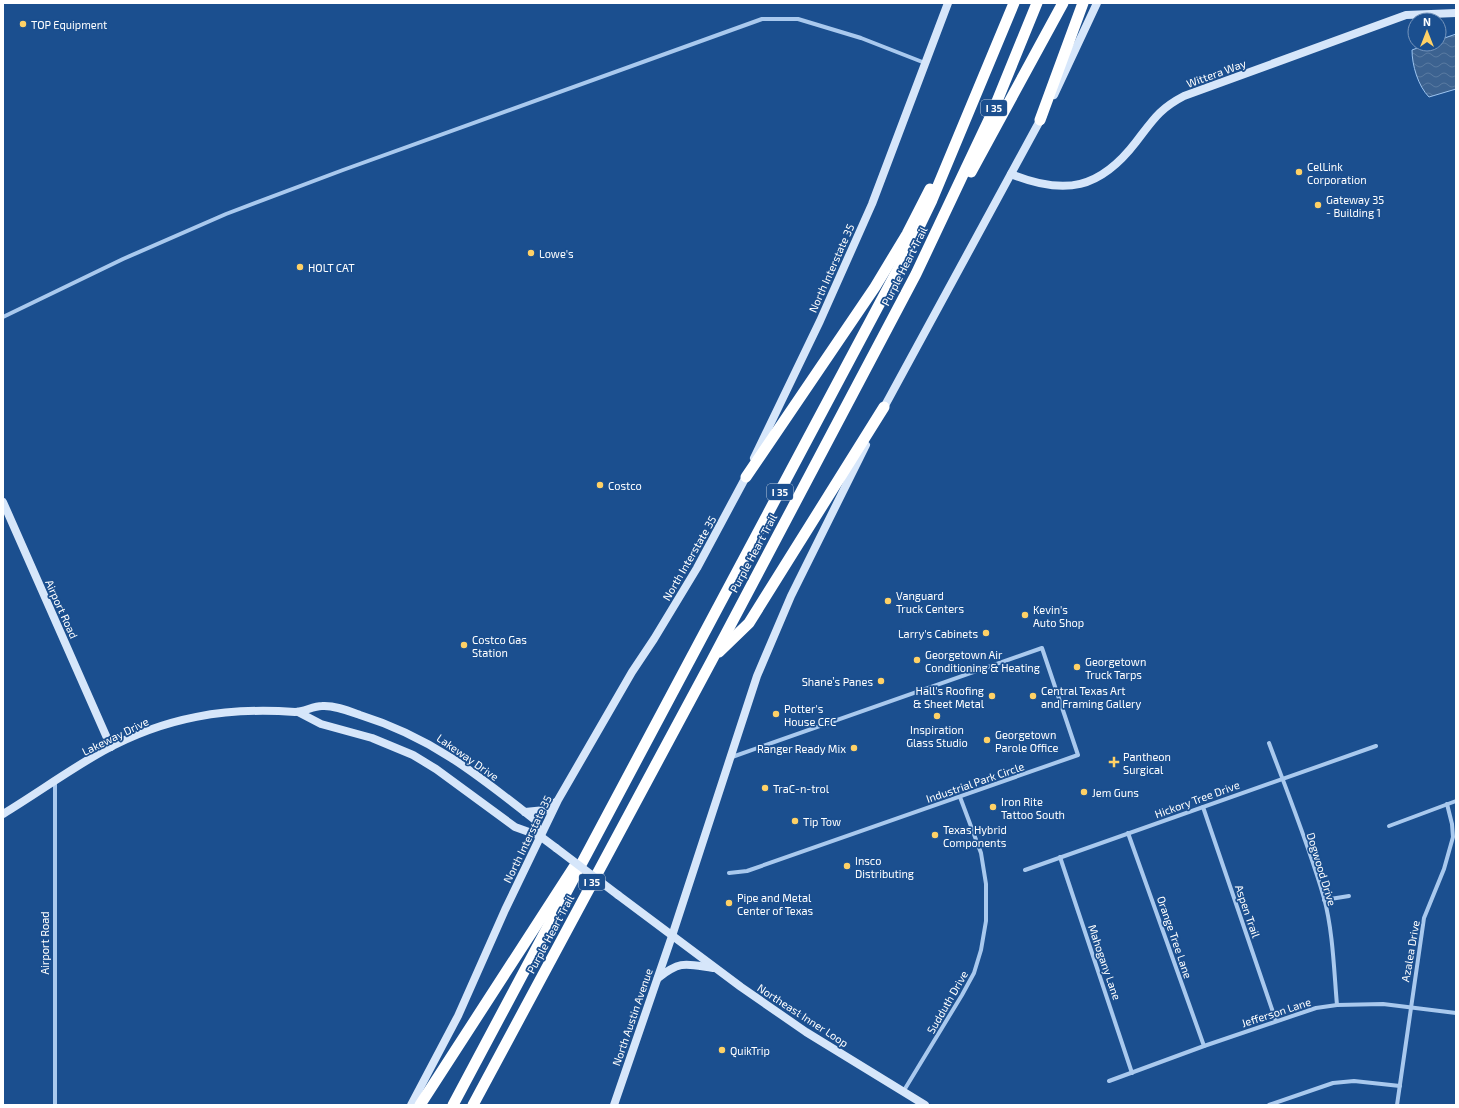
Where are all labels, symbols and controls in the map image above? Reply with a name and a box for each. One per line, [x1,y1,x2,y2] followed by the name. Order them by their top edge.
[1407,12,1447,52] north arrow
[1423,15,1431,28] text: N
[31,18,107,31] place label: TOP Equipment
[18,19,28,29] marker: TOP Equipment
[1184,56,1248,90] street label: Wittera Way
[981,100,1007,116] road number: I 35
[1307,160,1367,186] place label: CelLink Corporation
[1294,167,1304,177] marker: CelLink Corporation
[1326,193,1384,219] place label: Gateway 35 - Building 1
[1313,200,1323,210] marker: Gateway 35 - Building 1
[806,222,856,314] street label: North Interstate 35
[878,224,930,308] street label: Purple Heart Trail
[539,247,574,260] place label: Lowe's
[526,248,536,258] marker: Lowe's
[308,261,355,274] place label: HOLT CAT
[295,262,305,272] marker: HOLT CAT
[608,479,642,492] place label: Costco
[595,480,605,490] marker: Costco
[767,484,793,500] road number: I 35
[727,511,780,595] street label: Purple Heart Trail
[659,513,719,603] street label: North Interstate 35
[43,578,81,640] street label: Airport Road
[896,589,964,615] place label: Vanguard Truck Centers
[883,596,893,606] marker: Vanguard Truck Centers
[1033,603,1084,629] place label: Kevin's Auto Shop
[1020,610,1030,620] marker: Kevin's Auto Shop
[898,627,978,640] place label: Larry's Cabinets
[981,628,991,638] marker: Larry's Cabinets
[472,633,527,659] place label: Costco Gas Station
[459,640,469,650] marker: Costco Gas Station
[925,648,1040,674] place label: Georgetown Air Conditioning & Heating
[912,655,922,665] marker: Georgetown Air Conditioning & Heating
[1085,655,1146,681] place label: Georgetown Truck Tarps
[1072,662,1082,672] marker: Georgetown Truck Tarps
[802,675,873,688] place label: Shane’s Panes
[876,676,886,686] marker: Shane’s Panes
[913,684,985,710] place label: Hall's Roofing & Sheet Metal
[1041,684,1142,710] place label: Central Texas Art and Framing Gallery
[987,691,997,701] marker: Hall's Roofing & Sheet Metal
[1028,691,1038,701] marker: Central Texas Art and Framing Gallery
[784,702,836,728] place label: Potter's House CFC
[771,709,781,719] marker: Potter's House CFC
[932,711,942,721] marker: Inspiration Glass Studio
[80,714,150,758] street label: Lakeway Drive
[906,723,968,749] place label: Inspiration Glass Studio
[995,728,1058,754] place label: Georgetown Parole Office
[435,731,501,783] street label: Lakeway Drive
[982,735,992,745] marker: Georgetown Parole Office
[757,742,846,755] place label: Ranger Ready Mix
[849,743,859,753] marker: Ranger Ready Mix
[1123,750,1171,776] place label: Pantheon Surgical
[1108,756,1120,768] marker: Pantheon Surgical
[924,759,1026,805] street label: Industrial Park Circle
[1153,778,1241,820] street label: Hickory Tree Drive
[773,782,830,795] place label: TraC-n-trol
[760,783,770,793] marker: TraC-n-trol
[1092,786,1139,799] place label: Jem Guns
[1079,787,1089,797] marker: Jem Guns
[500,793,554,885] street label: North Interstate 35
[1001,795,1065,821] place label: Iron Rite Tattoo South
[988,802,998,812] marker: Iron Rite Tattoo South
[803,815,841,828] place label: Tip Tow
[790,816,800,826] marker: Tip Tow
[943,823,1007,849] place label: Texas Hybrid Components
[930,830,940,840] marker: Texas Hybrid Components
[1305,831,1339,907] street label: Dogwood Drive
[855,854,914,880] place label: Insco Distributing
[842,861,852,871] marker: Insco Distributing
[579,874,605,890] road number: I 35
[1233,883,1263,940] street label: Aspen Trail
[737,891,814,917] place label: Pipe and Metal Center of Texas
[524,892,577,976] street label: Purple Heart Trail
[1155,894,1195,980] street label: Orange Tree Lane
[724,898,734,908] marker: Pipe and Metal Center of Texas
[38,912,51,975] street label: Airport Road
[1398,919,1422,983] street label: Azalea Drive
[1086,923,1124,1001] street label: Mahogany Lane
[609,966,655,1067] street label: North Austin Avenue
[924,968,970,1036] street label: Sudduth Drive
[755,981,851,1049] street label: Northeast Inner Loop
[1240,995,1313,1029] street label: Jefferson Lane
[730,1044,770,1058] place label: QuikTrip
[717,1045,727,1055] marker: QuikTrip

